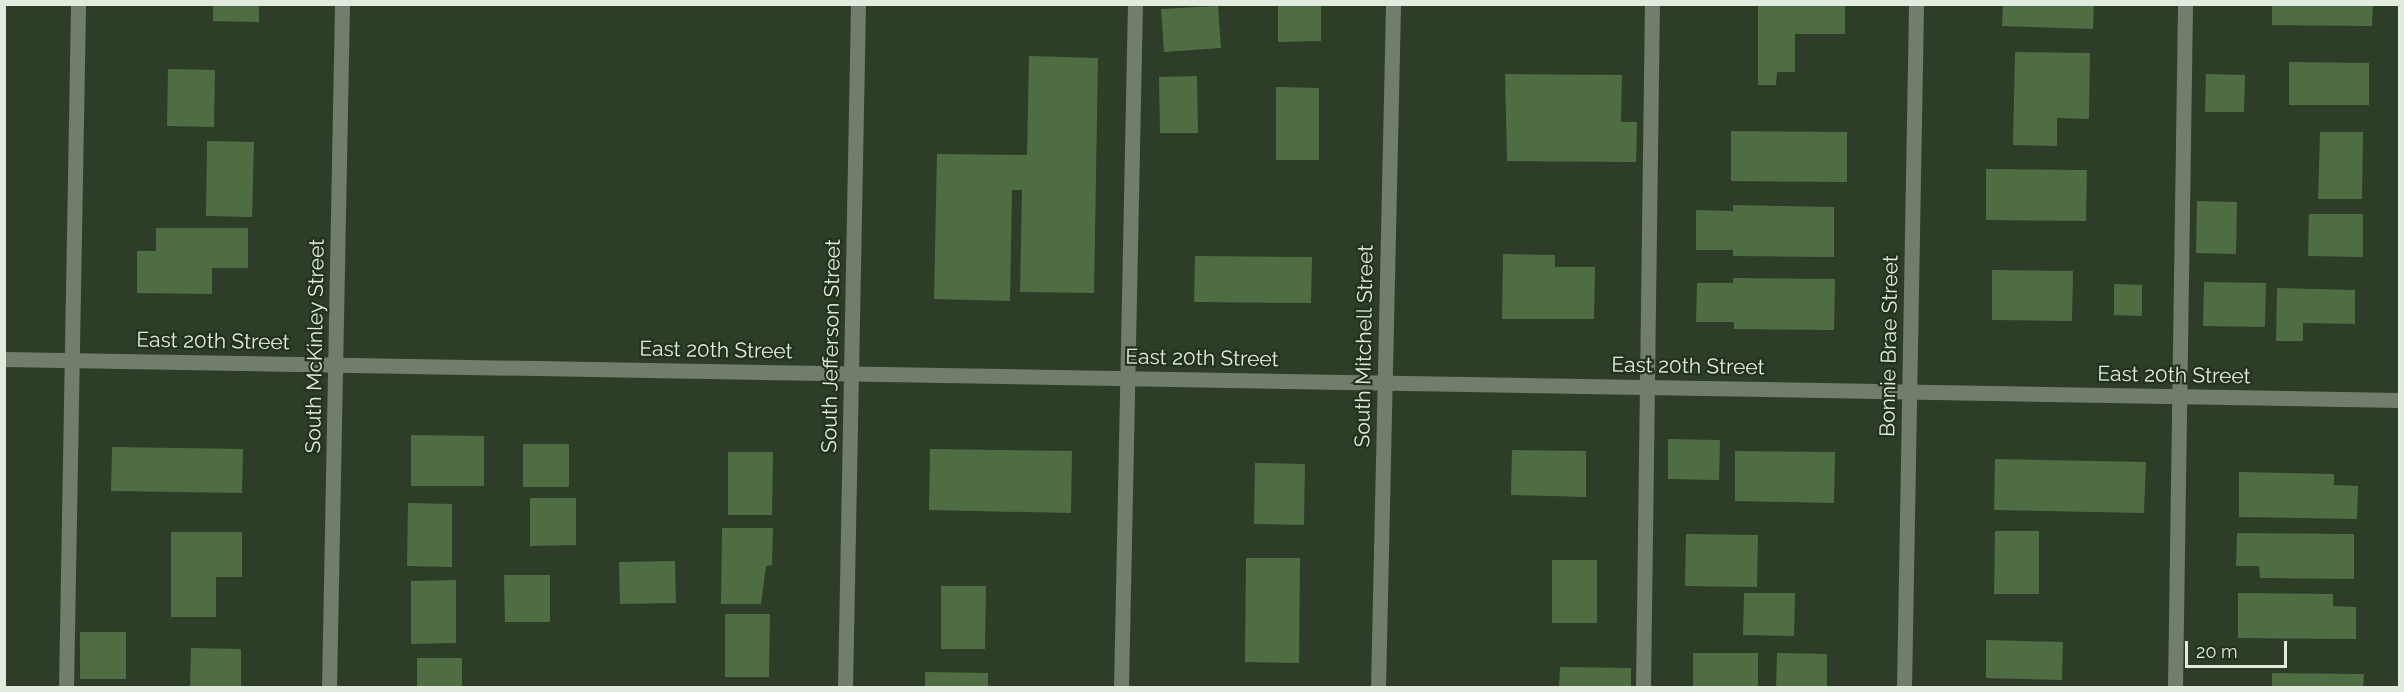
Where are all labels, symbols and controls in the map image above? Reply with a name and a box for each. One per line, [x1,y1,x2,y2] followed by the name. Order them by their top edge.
[301,238,329,454] street label: South McKinley Street
[817,239,845,453] street label: South Jefferson Street
[1350,244,1378,448] street label: South Mitchell Street
[1875,255,1903,437] street label: Bonnie Brae Street
[136,327,290,355] street label: East 20th Street
[639,336,793,364] street label: East 20th Street
[1125,344,1279,372] street label: East 20th Street
[1611,352,1765,380] street label: East 20th Street
[2097,361,2251,389] street label: East 20th Street
[2188,629,2290,667] scale bar
[2196,641,2238,662] text: 20 m

